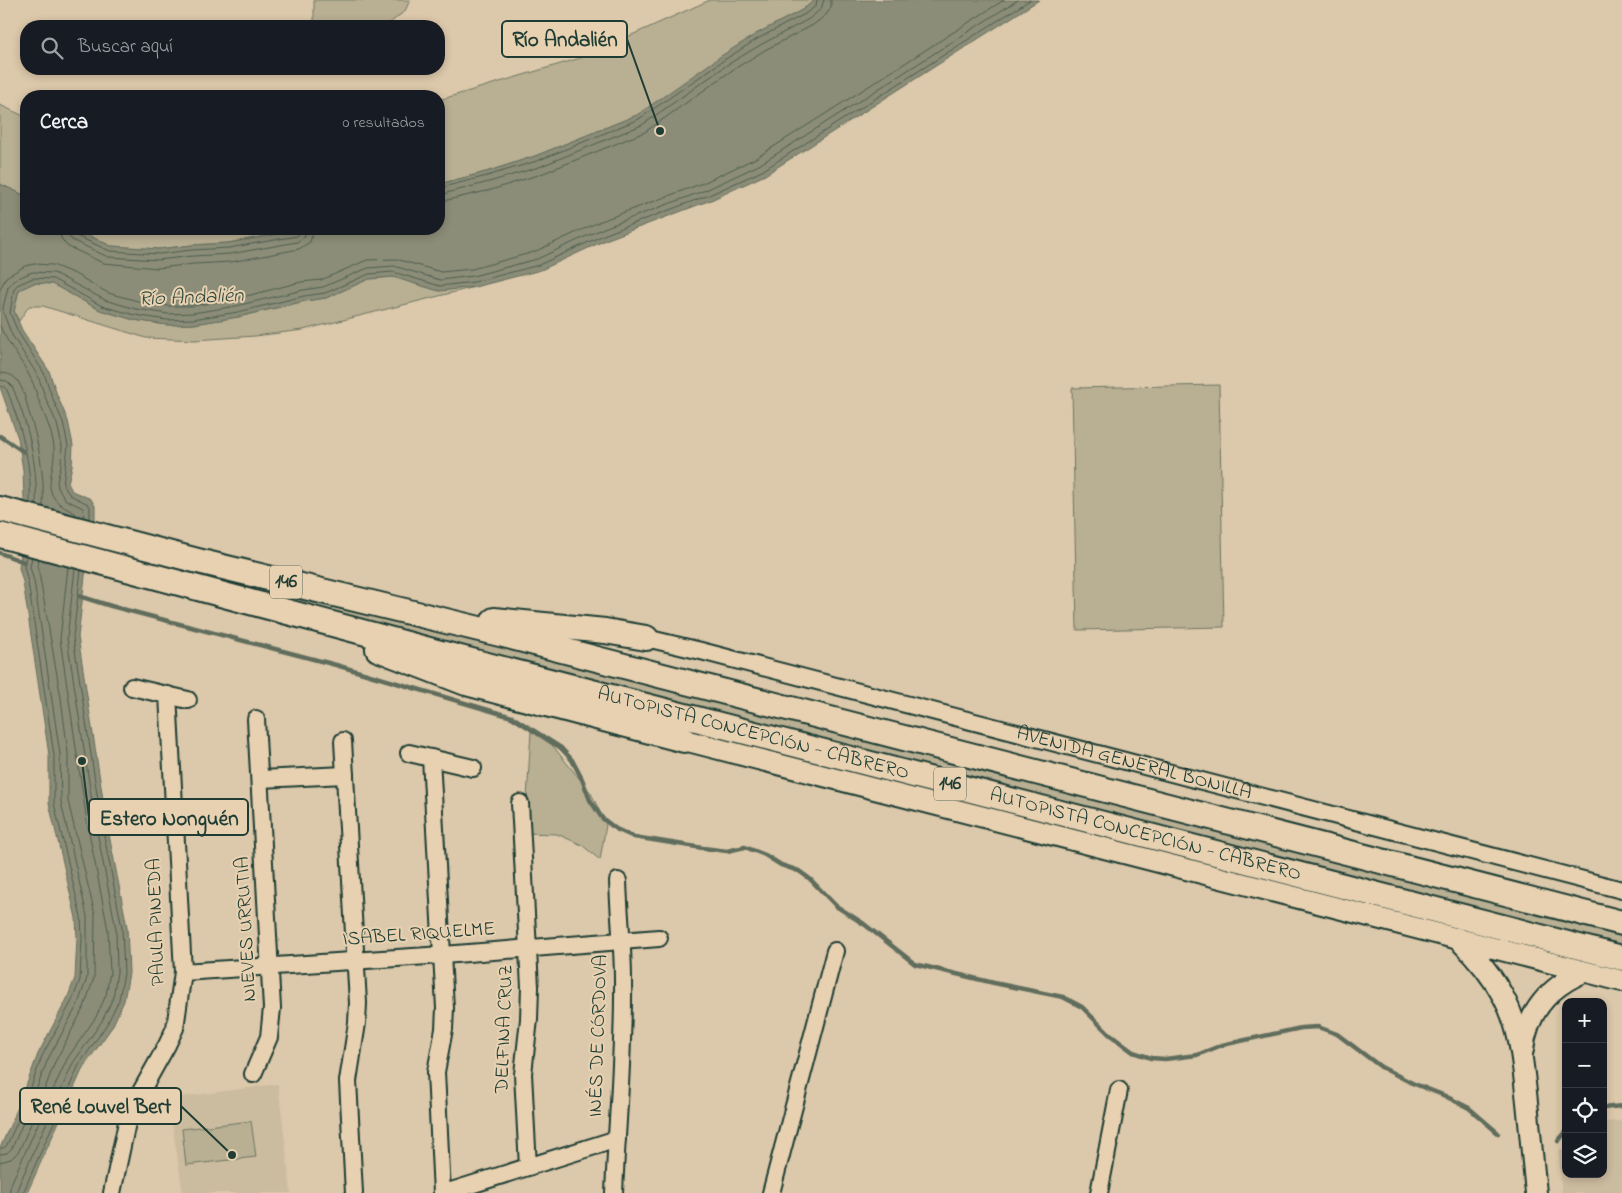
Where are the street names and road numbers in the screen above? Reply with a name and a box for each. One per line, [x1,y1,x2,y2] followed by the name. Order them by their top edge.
[270,566,302,598] road number: 146
[594,679,912,788] street label: AUTOPISTA CONCEPCIÓN - CABRERO
[1013,719,1255,808] street label: AVENIDA GENERAL BONILLA
[934,768,966,801] road number: 146
[986,781,1304,889] street label: AUTOPISTA CONCEPCIÓN - CABRERO
[229,856,265,1002] street label: NIEVES URRUTIA
[140,858,174,986] street label: PAULA PINEDA
[342,915,496,955] street label: ISABEL RIQUELME
[582,954,616,1118] street label: INÉS DE CÓRDOVA
[488,964,522,1095] street label: DELFINA CRUZ

